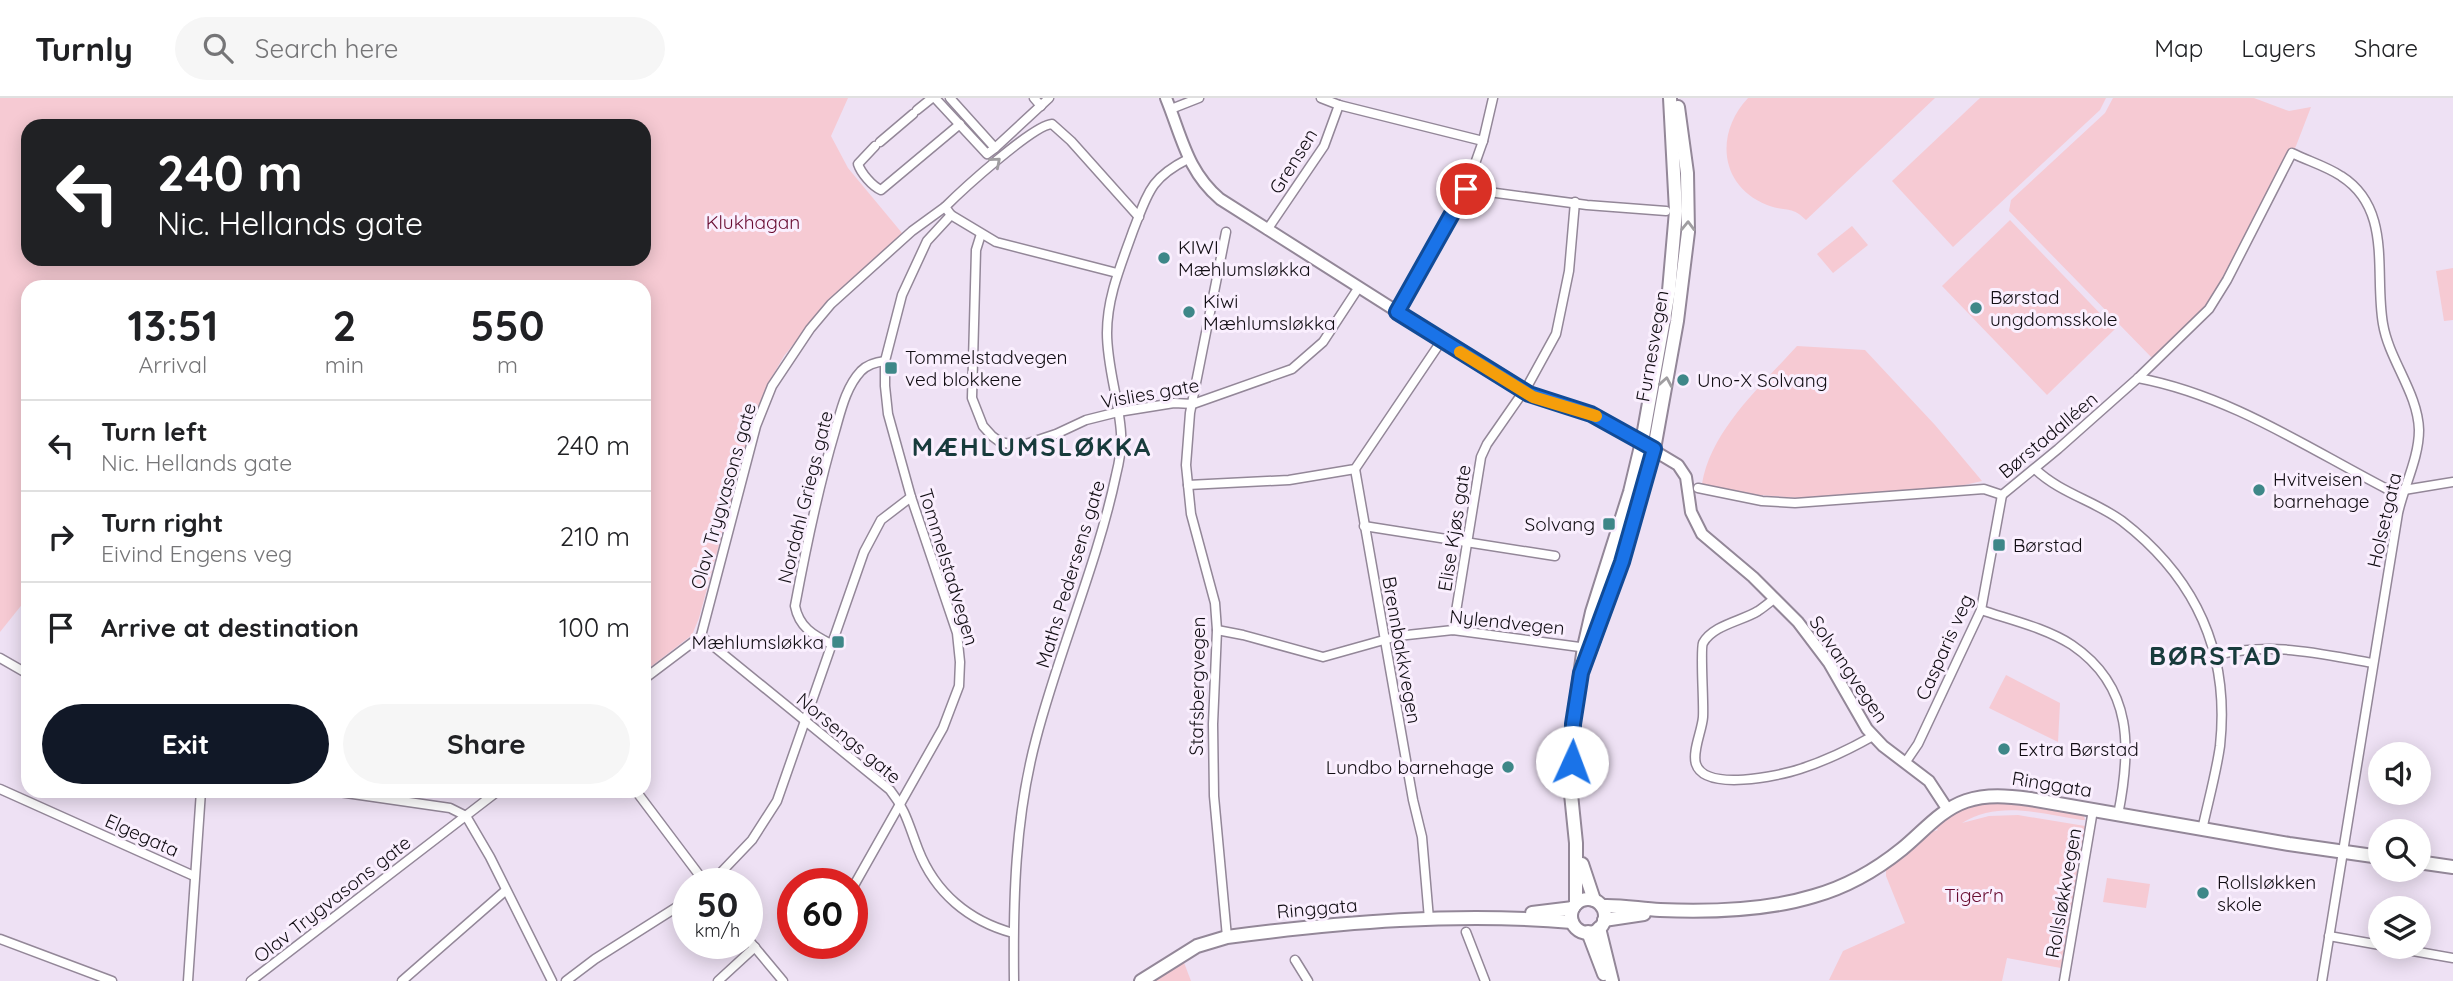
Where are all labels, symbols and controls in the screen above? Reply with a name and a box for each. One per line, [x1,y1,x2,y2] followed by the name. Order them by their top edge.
[175,17,665,80] search box
[35,28,133,69] text: Turnly
[199,29,237,67] icon: search
[255,32,398,65] text: Search here
[2154,33,2203,63] text: Map
[2241,33,2316,63] text: Layers
[2354,33,2418,63] text: Share
[1264,124,1322,198] street label: Grensen
[157,142,303,203] text: 240 m
[42,147,133,238] icon: left
[988,158,1001,170] one-way arrow
[1436,159,1496,219] pin
[1447,170,1485,208] icon: arrive
[157,203,423,243] text: Nic. Hellands gate
[706,210,800,234] park label: Klukhagan
[1680,220,1695,231] one-way arrow
[1178,235,1311,281] place label: KIWI Mæhlumsløkka
[1156,250,1172,266] marker: KIWI Mæhlumsløkka
[1990,285,2118,331] place label: Børstad ungdomsskole
[1630,288,1674,404] street label: Furnesvegen
[1203,289,1336,335] place label: Kiwi Mæhlumsløkka
[127,299,218,352] text: 13:51
[332,299,356,352] text: 2
[470,299,545,352] text: 550
[1968,300,1984,316] marker: Børstad ungdomsskole
[1181,304,1197,320] marker: Kiwi Mæhlumsløkka
[905,345,1068,391] place label: Tommelstadvegen ved blokkene
[138,350,207,379] text: Arrival
[325,350,364,379] text: min
[497,350,518,379] text: m
[883,360,899,376] marker: Tommelstadvegen ved blokkene
[1697,368,1828,392] place label: Uno-X Solvang
[1675,372,1691,388] marker: Uno-X Solvang
[1099,373,1201,413] street label: Vislies gate
[1658,376,1673,388] one-way arrow
[1994,387,2102,483] street label: Børstadalléen
[685,400,761,592] street label: Olav Trygvasons gate
[772,408,838,586] street label: Nordahl Griegs gate
[101,415,208,448] text: Turn left
[42,427,80,465] icon: left
[556,429,630,462] text: 240 m
[912,430,1152,463] district label: MÆHLUMSLØKKA
[101,448,292,477] text: Nic. Hellands gate
[1432,463,1476,593] street label: Elise Kjøs gate
[2273,467,2370,513] place label: Hvitveisen barnehage
[2361,470,2407,570] street label: Holsetgata
[1030,477,1110,671] street label: Maths Pedersens gate
[2251,482,2267,498] marker: Hvitveisen barnehage
[914,486,984,648] street label: Tommelstadvegen
[101,506,223,539] text: Turn right
[1525,512,1595,536] place label: Solvang
[1601,516,1617,532] marker: Solvang
[42,518,80,556] icon: right
[560,520,630,553] text: 210 m
[2013,533,2083,557] place label: Børstad
[1991,537,2007,553] marker: Børstad
[101,539,292,568] text: Eivind Engens veg
[1377,575,1427,725] street label: Brennbakkvegen
[1910,590,1978,704] street label: Casparis veg
[1448,604,1566,640] street label: Nylendvegen
[42,609,80,647] icon: arrive
[101,611,359,644] text: Arrive at destination
[559,611,630,644] text: 100 m
[1804,611,1894,727] street label: Solvangvegen
[1184,616,1210,756] street label: Stafsbergvegen
[691,630,824,654] place label: Mæhlumsløkka
[830,634,846,650] marker: Mæhlumsløkka
[2149,639,2283,672] district label: BØRSTAD
[792,687,906,789] street label: Norsengs gate
[42,704,329,784] button: Exit
[343,704,630,784] button: Share
[1535,725,1609,799] position arrow
[2018,737,2139,761] place label: Extra Børstad
[1996,741,2012,757] marker: Extra Børstad
[2368,742,2431,959] map controls
[2368,742,2431,805] button: sound
[1326,755,1494,779] place label: Lundbo barnehage
[1500,759,1516,775] marker: Lundbo barnehage
[2010,766,2094,802] street label: Ringgata
[101,808,183,862] street label: Elgegata
[2368,819,2431,882] button: search
[2040,826,2086,960] street label: Rollsløkkvegen
[249,830,415,968] street label: Olav Trygvasons gate
[777,868,868,959] speed limit sign: 60
[2217,870,2316,916] place label: Rollsløkken skole
[697,882,738,926] text: 50
[1944,883,2004,907] park label: Tiger'n
[2195,885,2211,901] marker: Rollsløkken skole
[1276,893,1358,923] street label: Ringgata
[2368,896,2431,959] button: layers
[695,919,740,942] text: km/h

